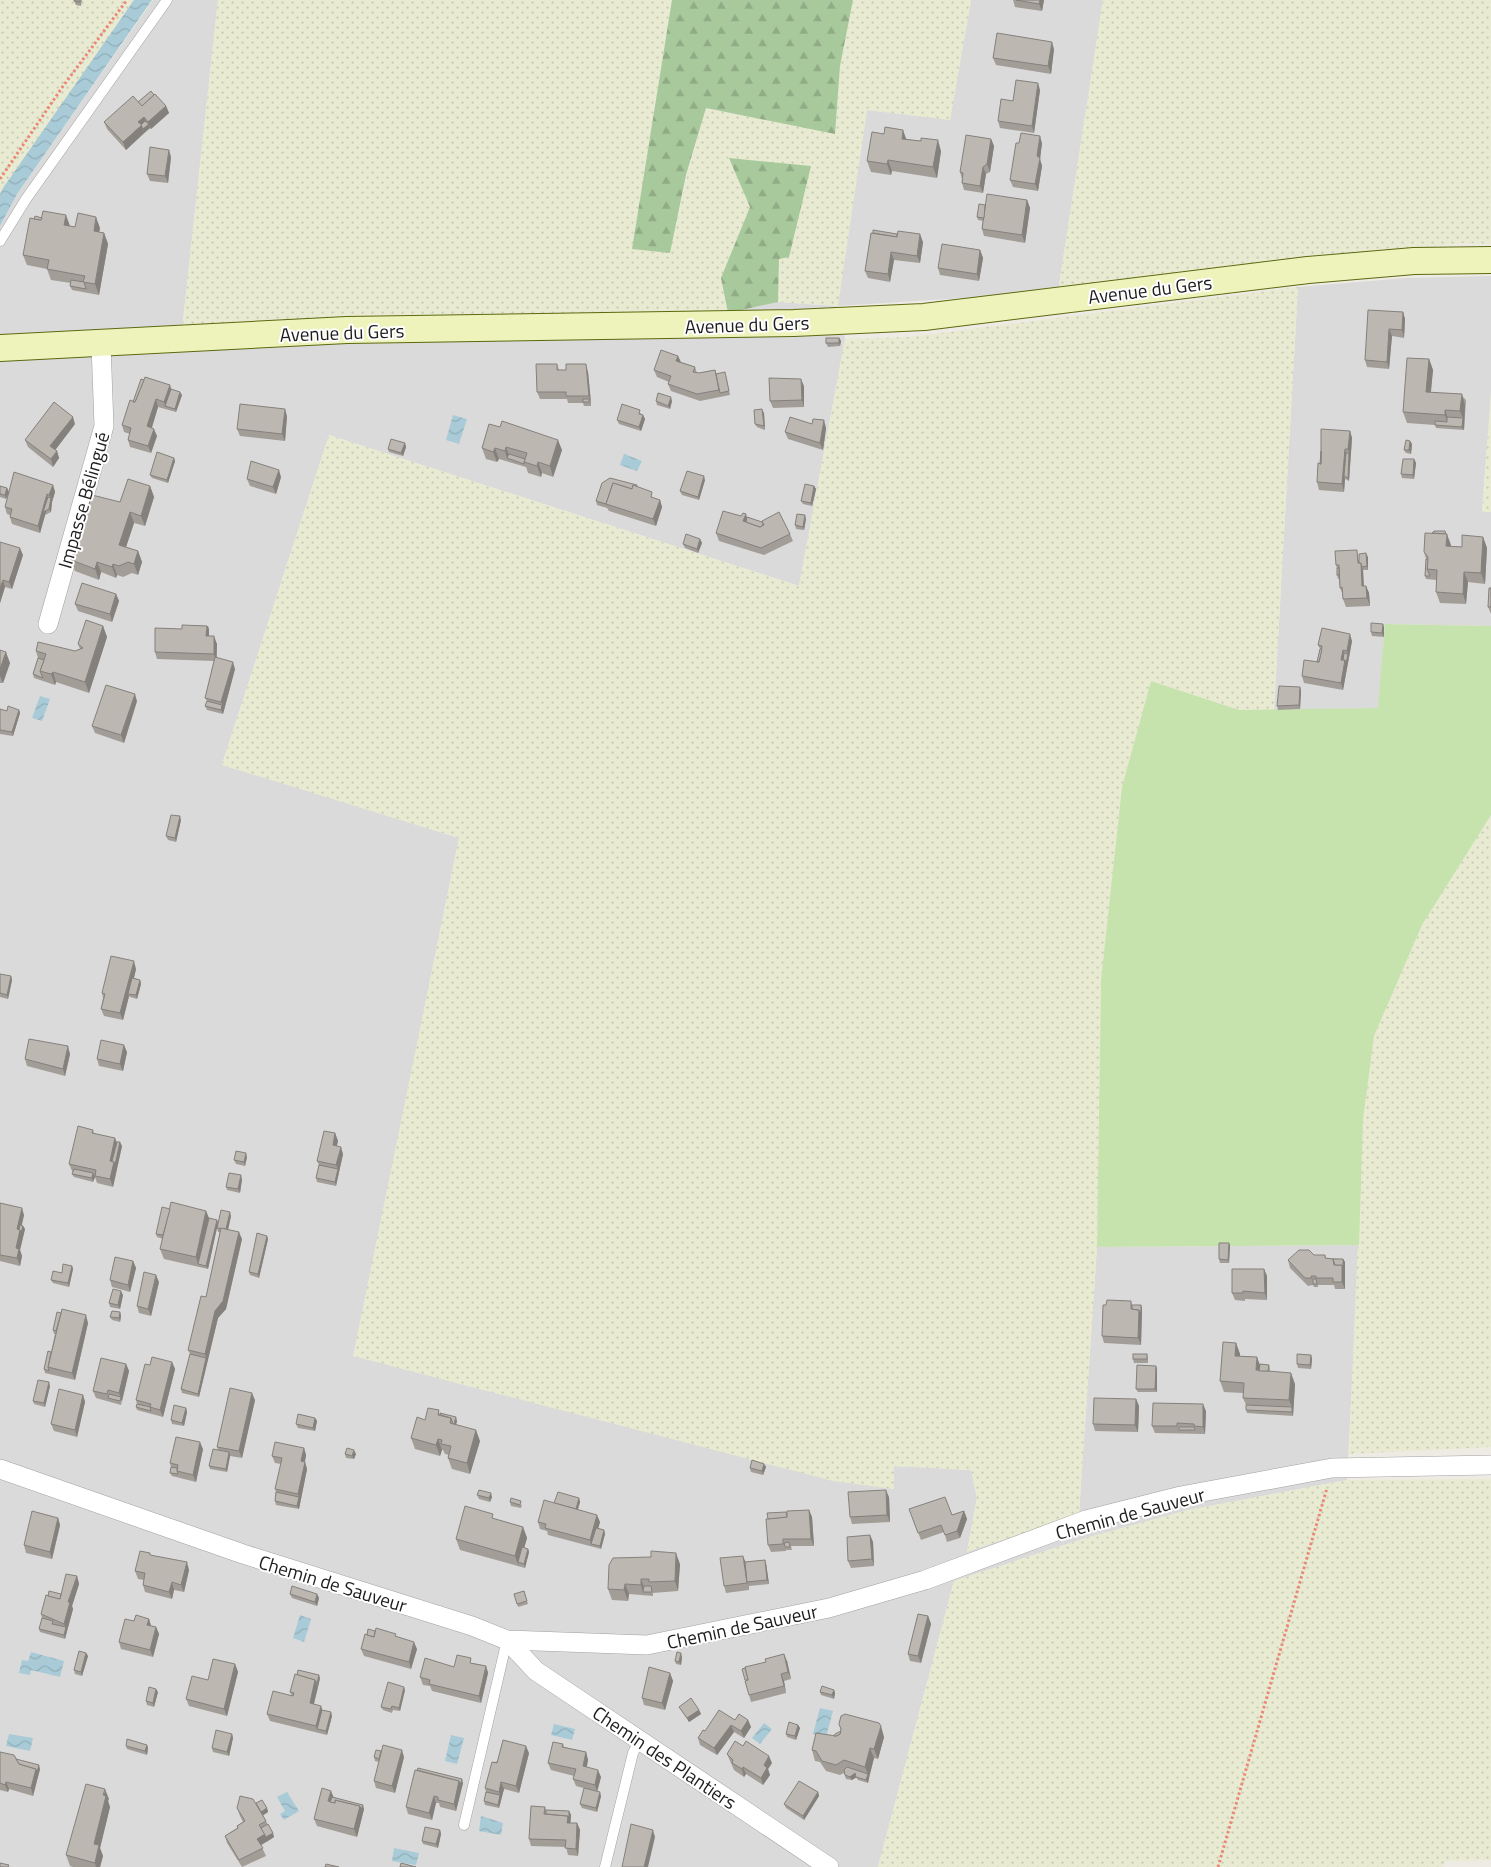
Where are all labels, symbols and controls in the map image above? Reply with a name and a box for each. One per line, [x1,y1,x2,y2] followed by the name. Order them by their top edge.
[1086,267,1214,311] street label: Avenue du Gers
[684,307,810,341] street label: Avenue du Gers
[279,315,405,349] street label: Avenue du Gers
[50,428,116,572] street label: Impasse Bélingué
[1052,1479,1208,1547] street label: Chemin de Sauveur
[255,1547,411,1619] street label: Chemin de Sauveur
[664,1596,821,1656] street label: Chemin de Sauveur
[587,1698,743,1816] street label: Chemin des Plantiers

